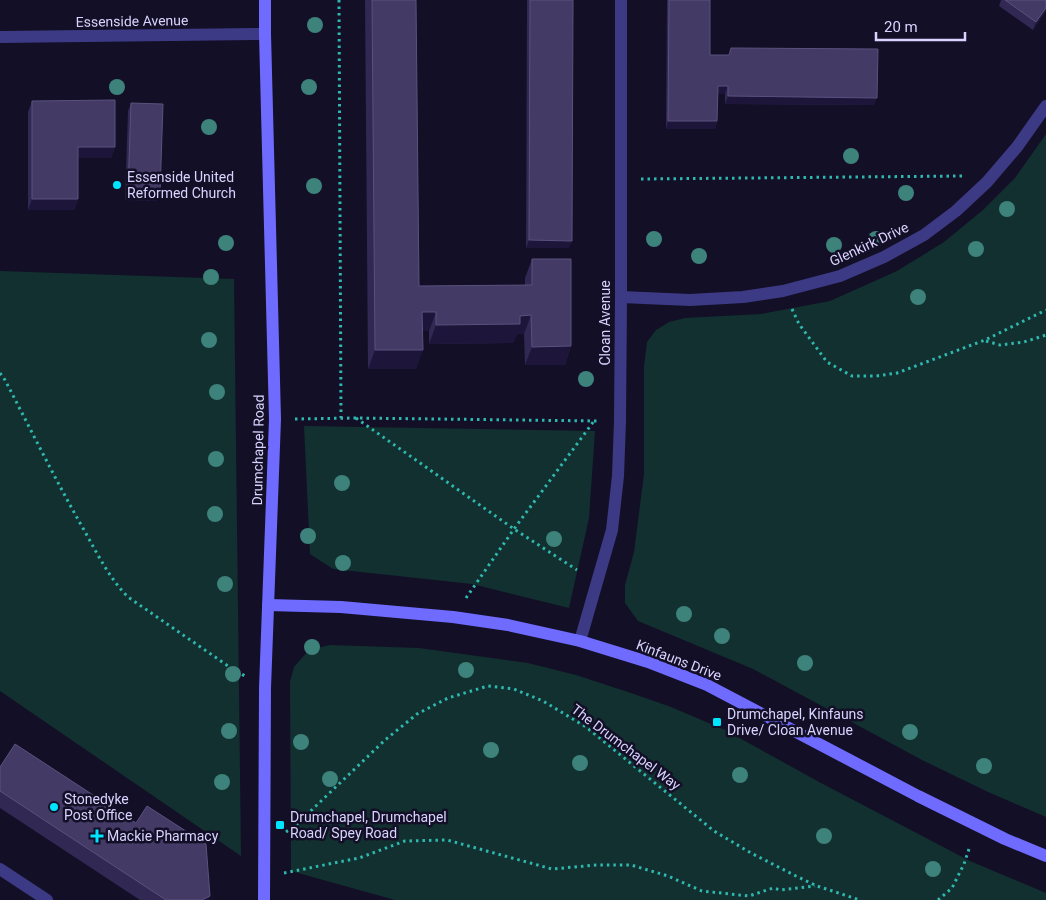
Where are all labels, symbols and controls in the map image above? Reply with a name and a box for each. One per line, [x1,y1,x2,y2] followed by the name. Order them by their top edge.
[876,10,965,42] scale bar
[75,12,189,30] street label: Essenside Avenue
[884,18,918,36] text: 20 m
[127,169,236,201] place label: Essenside United Reformed Church
[111,179,123,191] marker: Essenside United Reformed Church
[827,219,911,269] street label: Glenkirk Drive
[597,280,613,366] street label: Cloan Avenue
[249,394,267,506] street label: Drumchapel Road
[634,636,724,684] street label: Kinfauns Drive
[568,701,684,793] street label: The Drumchapel Way
[727,706,864,738] place label: Drumchapel, Kinfauns Drive/ Cloan Avenue
[711,716,723,728] marker: Drumchapel, Kinfauns Drive/ Cloan Avenue
[64,791,132,823] place label: Stonedyke Post Office
[48,801,60,813] marker: Stonedyke Post Office
[290,809,447,841] place label: Drumchapel, Drumchapel Road/ Spey Road
[274,819,286,831] marker: Drumchapel, Drumchapel Road/ Spey Road
[107,828,219,844] place label: Mackie Pharmacy
[91,830,103,842] marker: Mackie Pharmacy

